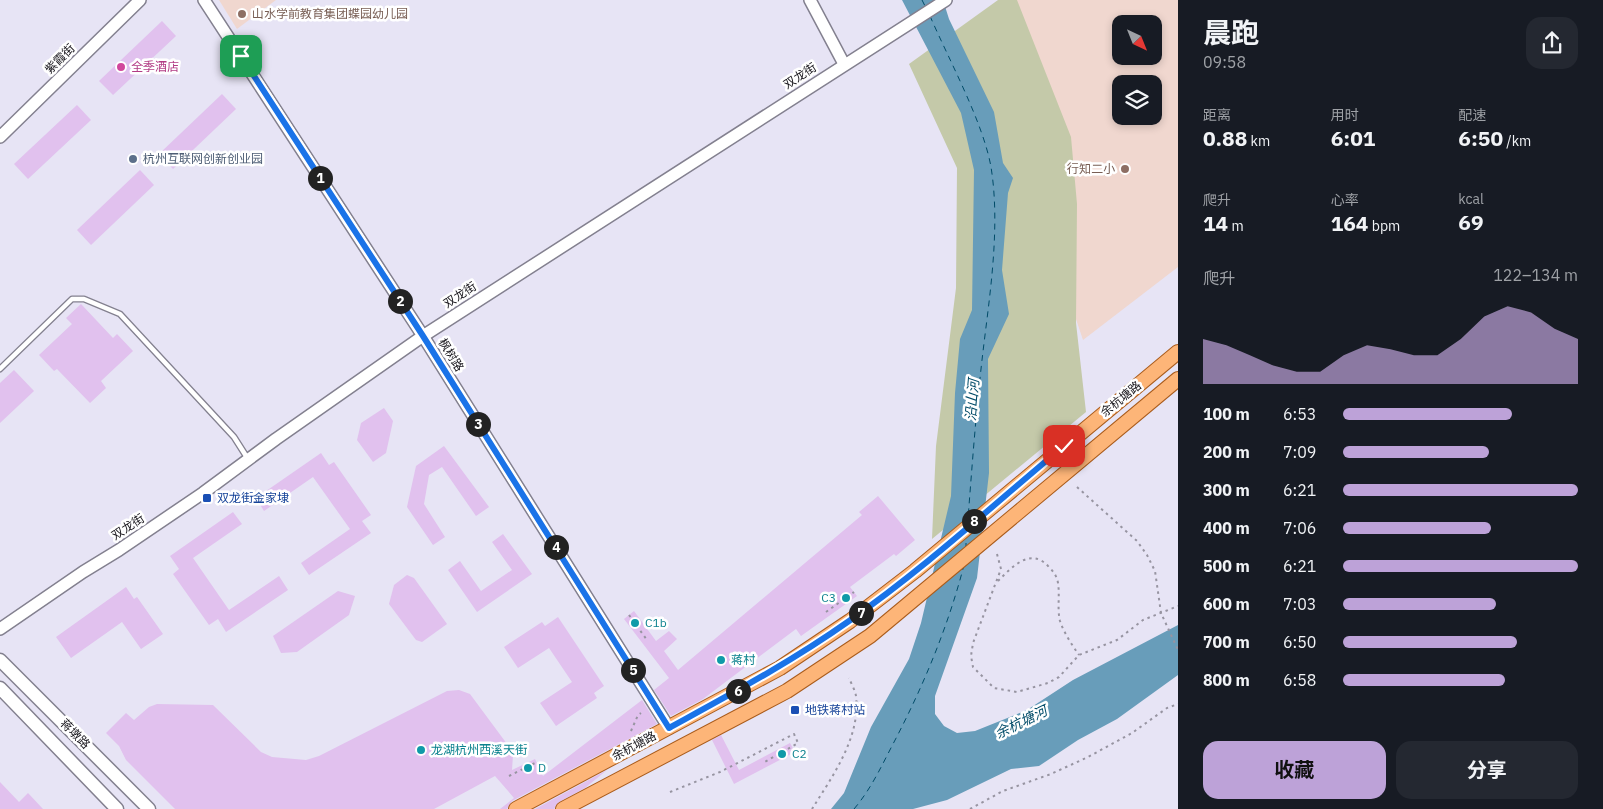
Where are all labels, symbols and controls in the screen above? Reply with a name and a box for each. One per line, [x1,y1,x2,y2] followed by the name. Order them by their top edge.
[252,6,408,21] place label: 山水学前教育集团蝶园幼儿园
[236,8,248,20] marker: 山水学前教育集团蝶园幼儿园
[1203,14,1259,51] text: 晨跑
[1112,15,1162,65] north arrow
[1112,15,1162,125] map controls
[1526,17,1578,69] button: share
[220,35,262,77] pin
[42,41,78,77] street label: 紫霞街
[227,42,255,70] icon: arrive
[1203,52,1246,72] text: 09:58
[131,59,179,74] place label: 全季酒店
[781,59,819,92] street label: 双龙街
[115,61,127,73] marker: 全季酒店
[1112,75,1162,125] button: layers
[1203,106,1231,124] text: 距离
[1331,106,1359,124] text: 用时
[1458,106,1486,124] text: 配速
[1203,124,1247,152] text: 0.88
[1331,124,1375,152] text: 6:01
[1458,124,1503,152] text: 6:50
[1247,132,1270,150] text: km
[1503,132,1531,150] text: /km
[143,151,263,166] place label: 杭州互联网创新创业园
[127,153,139,165] marker: 杭州互联网创新创业园
[1067,161,1115,176] place label: 行知二小
[1119,163,1131,175] marker: 行知二小
[308,166,332,190] pin: 1
[316,169,325,187] text: 1
[1458,190,1484,208] text: kcal
[1203,191,1231,209] text: 爬升
[1331,191,1359,209] text: 心率
[1458,208,1484,236] text: 69
[1203,209,1228,237] text: 14
[1331,209,1368,237] text: 164
[1228,217,1244,235] text: m
[1368,217,1400,235] text: bpm
[1493,265,1578,285] text: 122–134 m
[1203,268,1235,288] text: 爬升
[441,278,479,311] street label: 双龙街
[388,288,412,314] pin: 2
[396,292,405,310] text: 2
[436,335,467,374] street label: 枫树路
[961,375,983,422] water label: 沿山河
[1097,378,1144,420] street label: 余杭塘路
[1203,404,1250,424] text: 100 m
[1283,404,1316,424] text: 6:53
[466,412,490,436] pin: 3
[474,415,483,433] text: 3
[1043,425,1085,467] pin
[1050,432,1078,460] icon: check
[1203,442,1250,462] text: 200 m
[1283,442,1316,462] text: 7:09
[1203,480,1250,500] text: 300 m
[1283,480,1316,500] text: 6:21
[217,490,289,505] place label: 双龙街金家埭
[201,492,213,504] marker: 双龙街金家埭
[962,508,986,534] pin: 8
[109,510,147,543] street label: 双龙街
[970,512,979,530] text: 8
[1203,518,1250,538] text: 400 m
[1283,518,1316,538] text: 7:06
[544,534,568,560] pin: 4
[552,538,561,556] text: 4
[1203,556,1250,576] text: 500 m
[1283,556,1316,576] text: 6:21
[821,590,836,605] place label: C3
[840,592,852,604] marker: C3
[1203,594,1250,614] text: 600 m
[1283,594,1316,614] text: 7:03
[848,600,874,626] pin: 7
[857,604,866,622] text: 7
[645,615,667,630] place label: C1b
[629,617,641,629] marker: C1b
[1203,632,1250,652] text: 700 m
[1283,632,1316,652] text: 6:50
[731,652,756,667] place label: 蒋村
[715,654,727,666] marker: 蒋村
[620,658,646,682] pin: 5
[629,661,638,679] text: 5
[1203,670,1250,690] text: 800 m
[1283,670,1316,690] text: 6:58
[726,678,750,704] pin: 6
[734,682,743,700] text: 6
[992,700,1053,742] water label: 余杭塘河
[805,702,865,717] place label: 地铁蒋村站
[789,704,801,716] marker: 地铁蒋村站
[57,716,93,752] street label: 蒋墩路
[609,728,658,763] street label: 余杭塘路
[1203,741,1386,799] button: 收藏
[1396,741,1578,799] button: 分享
[431,742,527,757] place label: 龙湖杭州西溪天街
[415,744,427,756] marker: 龙湖杭州西溪天街
[792,746,807,761] place label: C2
[776,748,788,760] marker: C2
[538,760,546,775] place label: D
[522,762,534,774] marker: D

